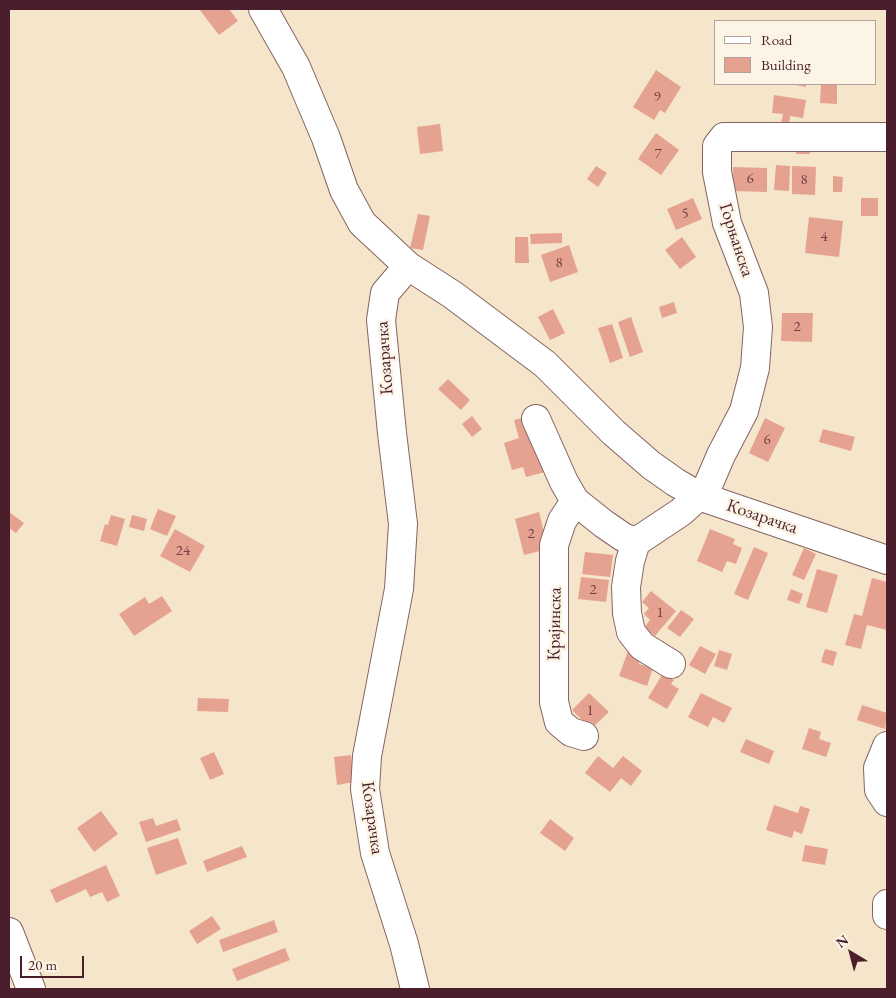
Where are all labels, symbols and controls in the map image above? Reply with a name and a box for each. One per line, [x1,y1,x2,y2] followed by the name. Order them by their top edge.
[714,20,876,85] legend
[761,30,792,49] text: Road
[761,55,811,74] text: Building
[653,88,661,106] house number: 9
[654,145,662,163] house number: 7
[746,170,754,188] house number: 6
[800,171,808,189] house number: 8
[714,200,758,280] street label: Горњанска
[681,205,689,223] house number: 5
[820,228,828,246] house number: 4
[555,254,563,272] house number: 8
[793,318,801,336] house number: 2
[372,321,398,395] street label: Козарачка
[763,431,771,449] house number: 6
[724,495,800,539] street label: Козарачка
[527,525,535,543] house number: 2
[176,542,190,560] house number: 24
[589,581,597,599] house number: 2
[544,587,566,661] street label: Крајинска
[656,604,664,622] house number: 1
[586,702,594,720] house number: 1
[356,780,388,856] street label: Козарачка
[826,928,876,978] north arrow
[832,930,852,952] text: N
[22,946,86,978] scale bar
[28,955,57,974] text: 20 m

